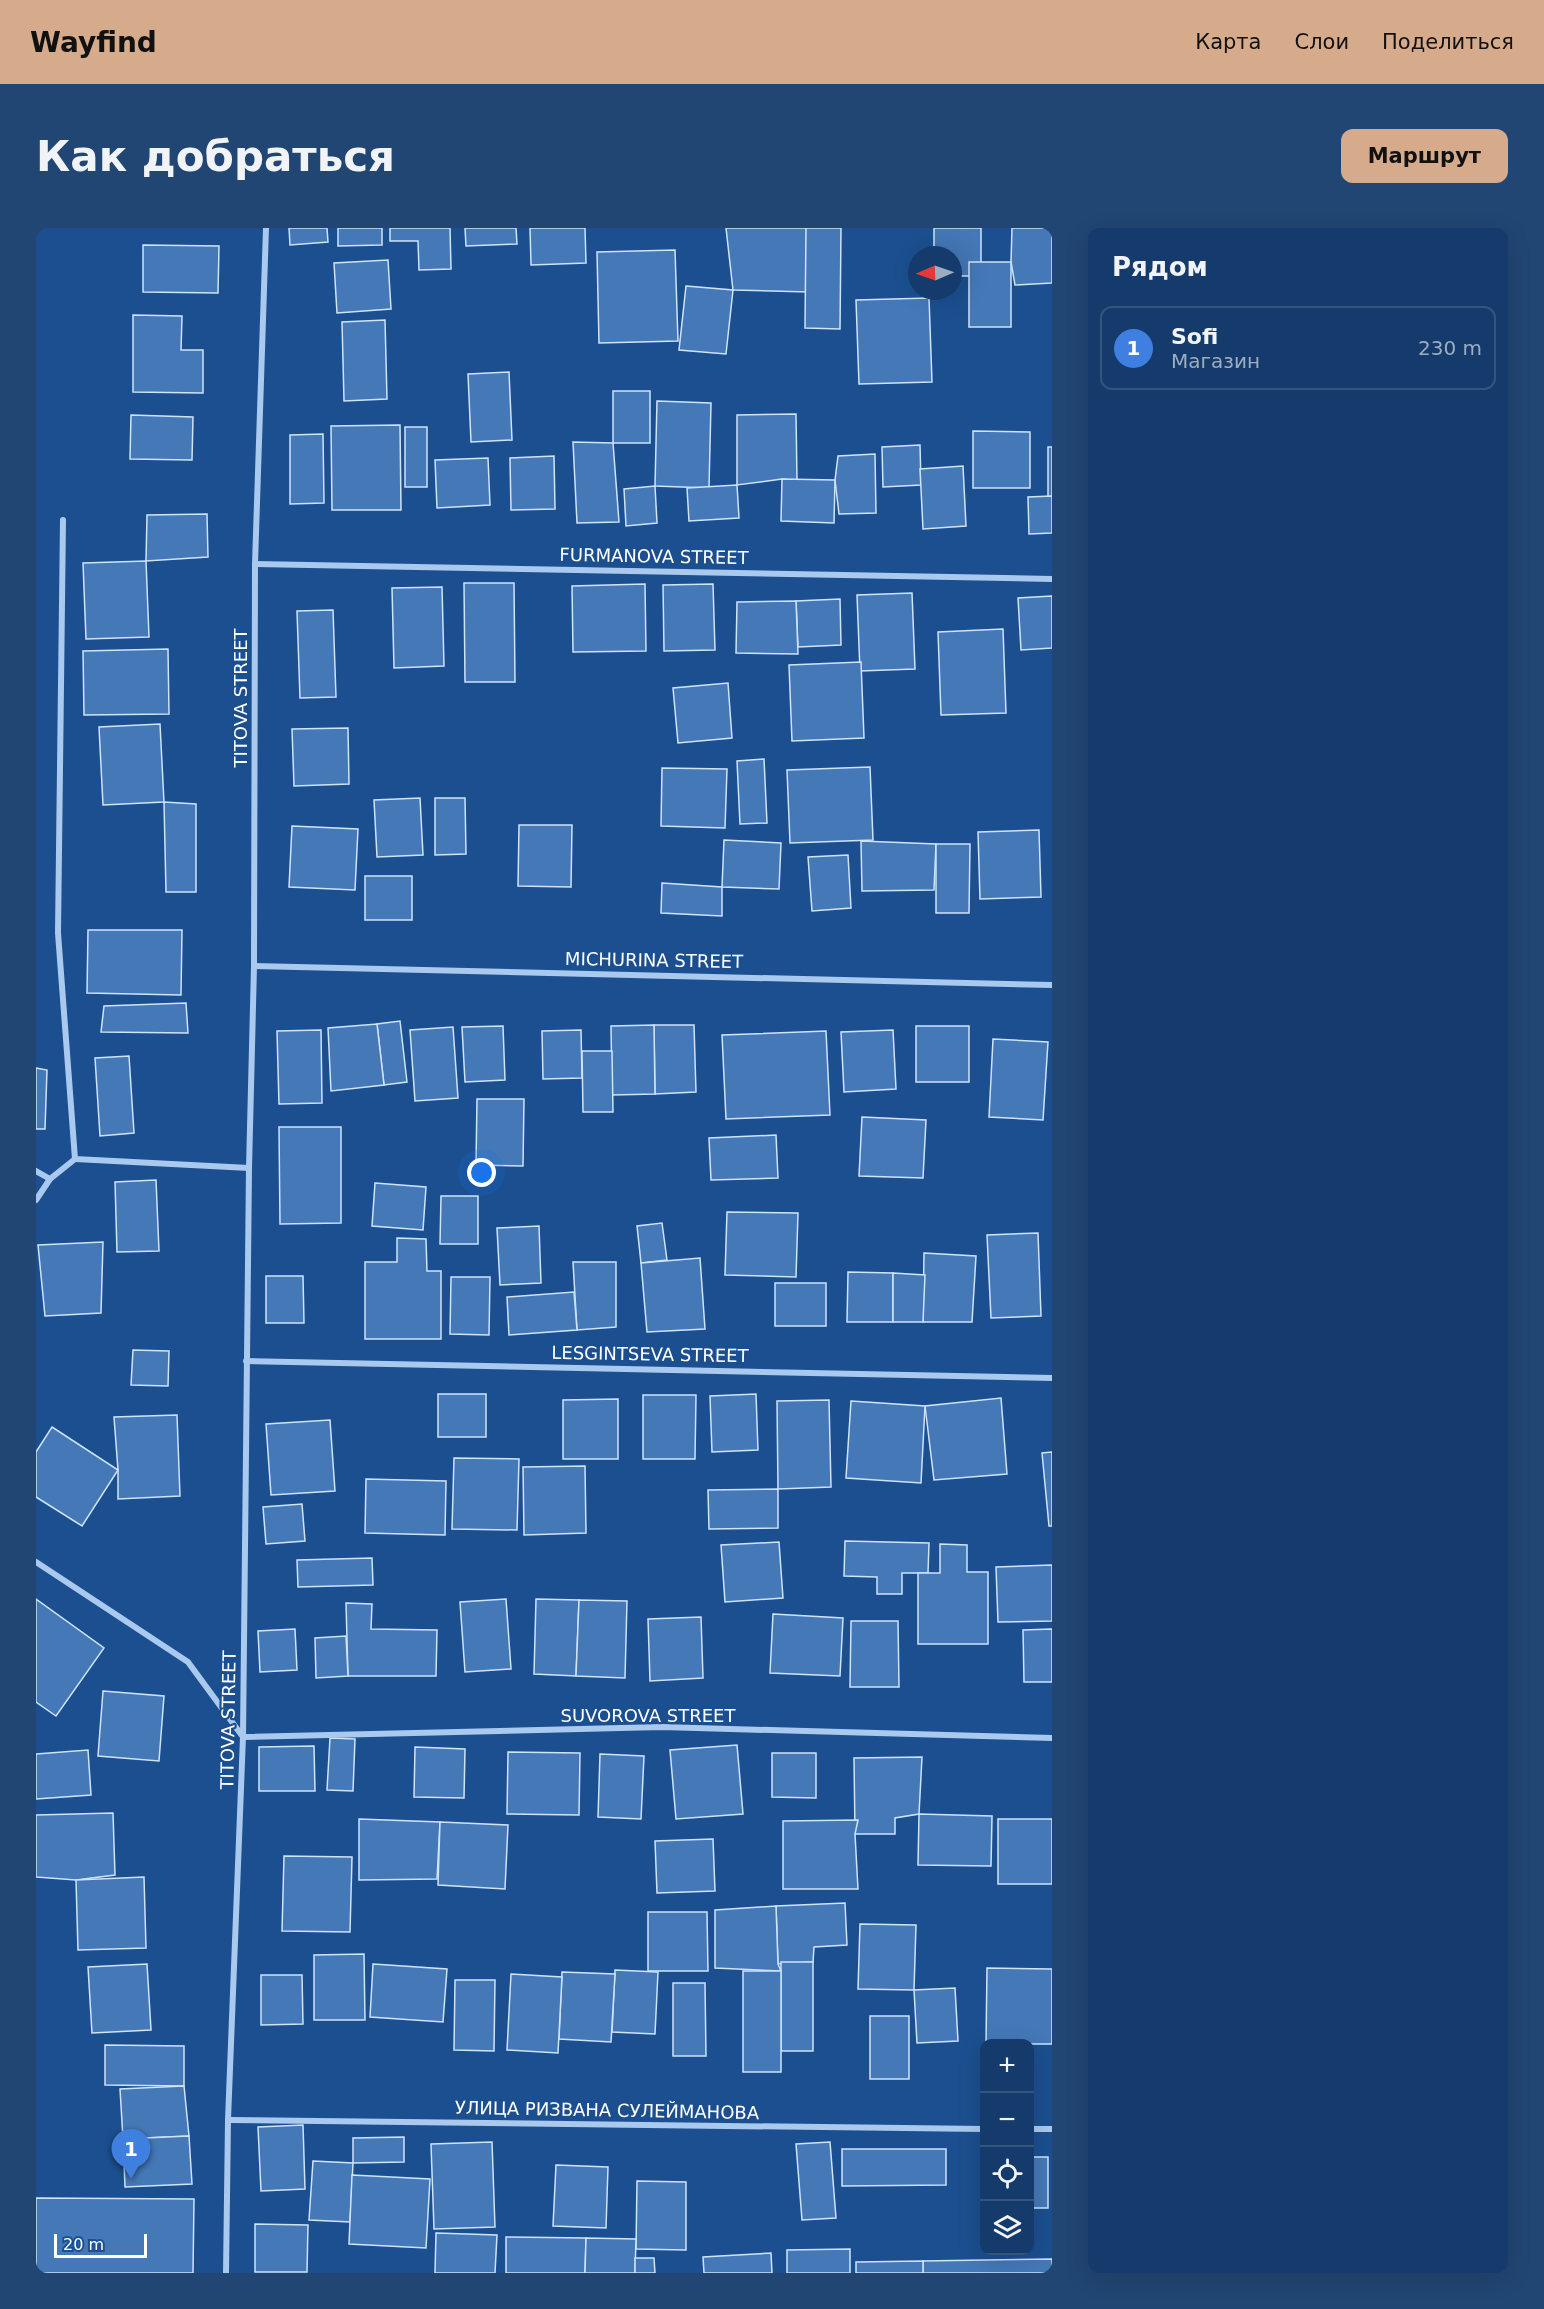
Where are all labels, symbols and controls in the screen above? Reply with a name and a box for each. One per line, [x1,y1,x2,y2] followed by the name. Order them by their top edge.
[30,26,157,59] text: Wayfind
[1195,30,1261,54] text: Карта
[1294,30,1349,54] text: Слои
[1382,30,1514,54] text: Поделиться
[1341,129,1508,183] button: Маршрут
[36,132,395,181] text: Как добраться
[908,246,962,300] north arrow
[1112,252,1208,282] text: Рядом
[1171,324,1218,349] text: Sofi
[1127,336,1140,360] text: 1
[1418,336,1482,360] text: 230 m
[1171,349,1260,373] text: Магазин
[559,544,750,568] street label: FURMANOVA STREET
[230,627,251,769] street label: TITOVA STREET
[565,948,744,972] street label: MICHURINA STREET
[467,1158,496,1187] your location
[551,1342,750,1366] street label: LESGINTSEVA STREET
[216,1649,240,1791] street label: TITOVA STREET
[561,1705,736,1726] street label: SUVOROVA STREET
[980,2039,1034,2255] map controls
[980,2039,1034,2093] button: +
[980,2093,1034,2147] button: −
[455,2097,760,2123] street label: УЛИЦА РИЗВАНА СУЛЕЙМАНОВА
[112,2130,151,2179] pin: 1
[980,2147,1034,2201] button: locate
[980,2201,1034,2255] button: layers
[54,2231,147,2258] scale bar
[63,2235,104,2254] text: 20 m

